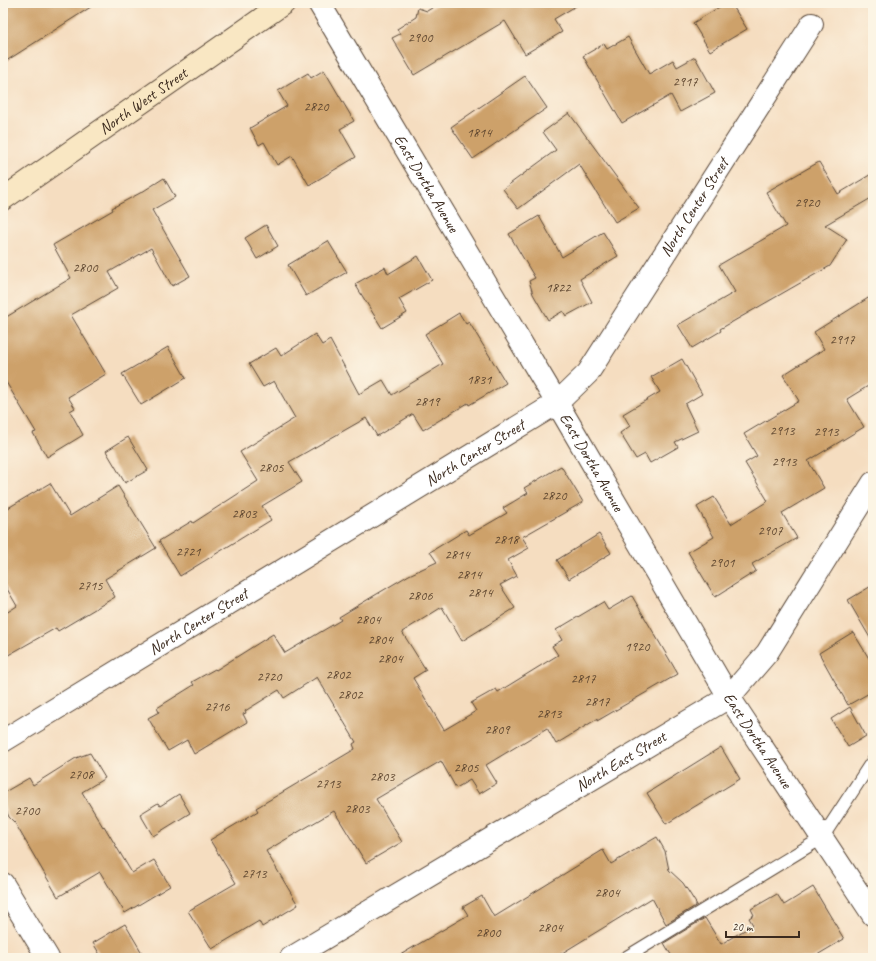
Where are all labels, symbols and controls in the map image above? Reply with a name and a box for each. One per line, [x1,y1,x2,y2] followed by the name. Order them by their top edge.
[407,29,434,46] house number: 2900
[95,63,193,139] street label: North West Street
[672,73,698,90] house number: 2917
[303,98,330,115] house number: 2820
[466,124,493,141] house number: 1814
[389,131,464,238] street label: East Dortha Avenue
[656,152,735,260] street label: North Center Street
[794,194,821,211] house number: 2920
[72,259,99,276] house number: 2800
[545,279,572,296] house number: 1822
[829,331,855,348] house number: 2917
[466,371,492,388] house number: 1831
[414,393,441,410] house number: 2819
[555,409,629,517] street label: East Dortha Avenue
[422,414,531,491] street label: North Center Street
[769,422,796,439] house number: 2913
[813,423,840,440] house number: 2913
[771,453,798,470] house number: 2913
[258,459,284,476] house number: 2805
[541,487,568,504] house number: 2820
[231,505,258,522] house number: 2803
[757,522,783,539] house number: 2907
[493,531,520,548] house number: 2818
[175,543,201,560] house number: 2721
[444,546,471,563] house number: 2814
[709,554,735,571] house number: 2901
[456,566,483,583] house number: 2814
[77,577,103,594] house number: 2715
[145,582,254,660] street label: North Center Street
[467,584,494,601] house number: 2814
[407,587,433,604] house number: 2806
[355,611,382,628] house number: 2804
[367,631,394,648] house number: 2804
[624,638,651,655] house number: 1920
[377,650,404,667] house number: 2804
[325,666,352,683] house number: 2802
[256,668,283,685] house number: 2720
[570,670,596,687] house number: 2817
[337,686,364,703] house number: 2802
[719,689,797,794] street label: East Dortha Avenue
[584,693,610,710] house number: 2817
[204,698,230,715] house number: 2716
[536,705,563,722] house number: 2813
[484,721,511,738] house number: 2809
[572,726,671,796] street label: North East Street
[453,759,479,776] house number: 2805
[68,766,95,783] house number: 2708
[369,768,396,785] house number: 2803
[315,775,342,792] house number: 2713
[344,800,371,817] house number: 2803
[14,802,41,819] house number: 2700
[241,865,268,882] house number: 2713
[594,884,621,901] house number: 2804
[726,913,799,939] scale bar
[537,919,564,936] house number: 2804
[732,919,754,935] text: 20 m
[475,924,502,941] house number: 2800

